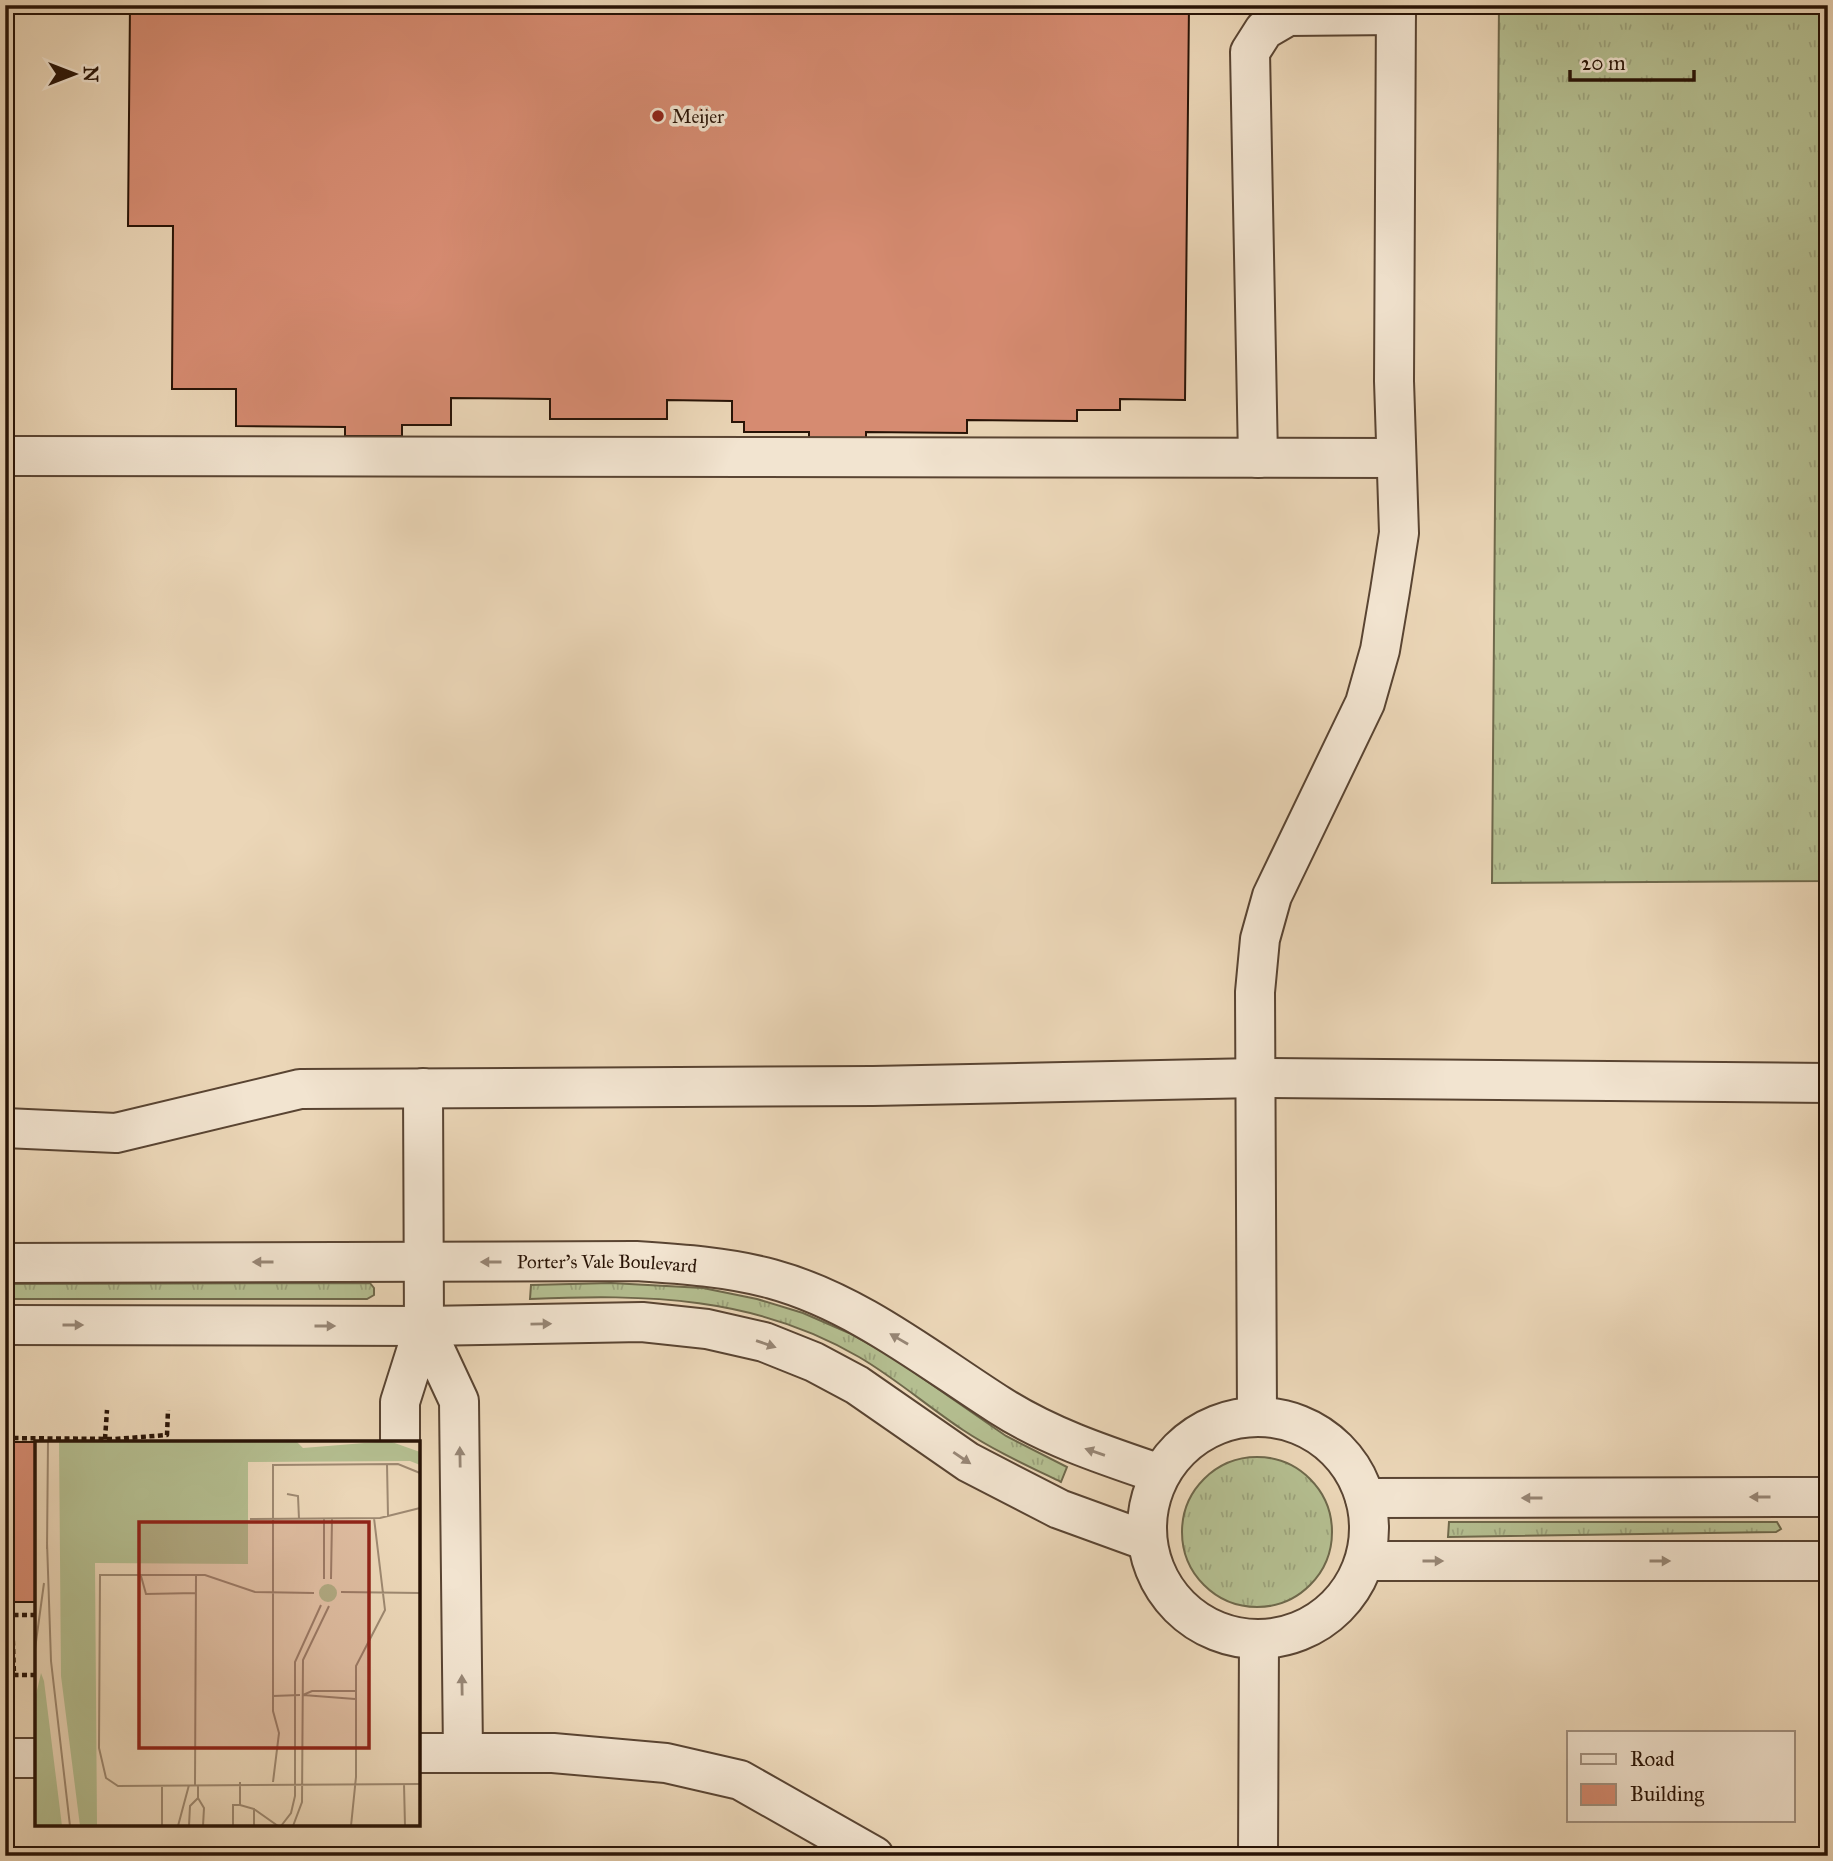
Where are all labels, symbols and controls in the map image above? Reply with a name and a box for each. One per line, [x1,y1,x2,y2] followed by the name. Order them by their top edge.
[38,38,108,108] north arrow
[1570,38,1695,82] scale bar
[1581,50,1626,76] text: 20 m
[79,66,102,82] text: N
[672,105,725,128] place label: Meijer
[650,108,666,124] marker: Meijer
[517,1249,699,1277] street label: Porter's Vale Boulevard
[252,1256,274,1268] one-way arrow
[479,1256,501,1268] one-way arrow
[530,1318,552,1330] one-way arrow
[63,1319,85,1331] one-way arrow
[315,1320,337,1332] one-way arrow
[889,1333,908,1346] one-way arrow
[756,1339,777,1350] one-way arrow
[35,1441,420,1826] inset map
[454,1446,465,1468] one-way arrow
[1085,1446,1106,1457] one-way arrow
[952,1451,971,1464] one-way arrow
[1748,1491,1770,1503] one-way arrow
[1521,1492,1543,1504] one-way arrow
[1422,1555,1444,1567] one-way arrow
[1650,1555,1672,1567] one-way arrow
[456,1674,468,1696] one-way arrow
[1567,1731,1794,1822] legend
[1630,1746,1675,1772] text: Road
[1630,1781,1704,1807] text: Building

